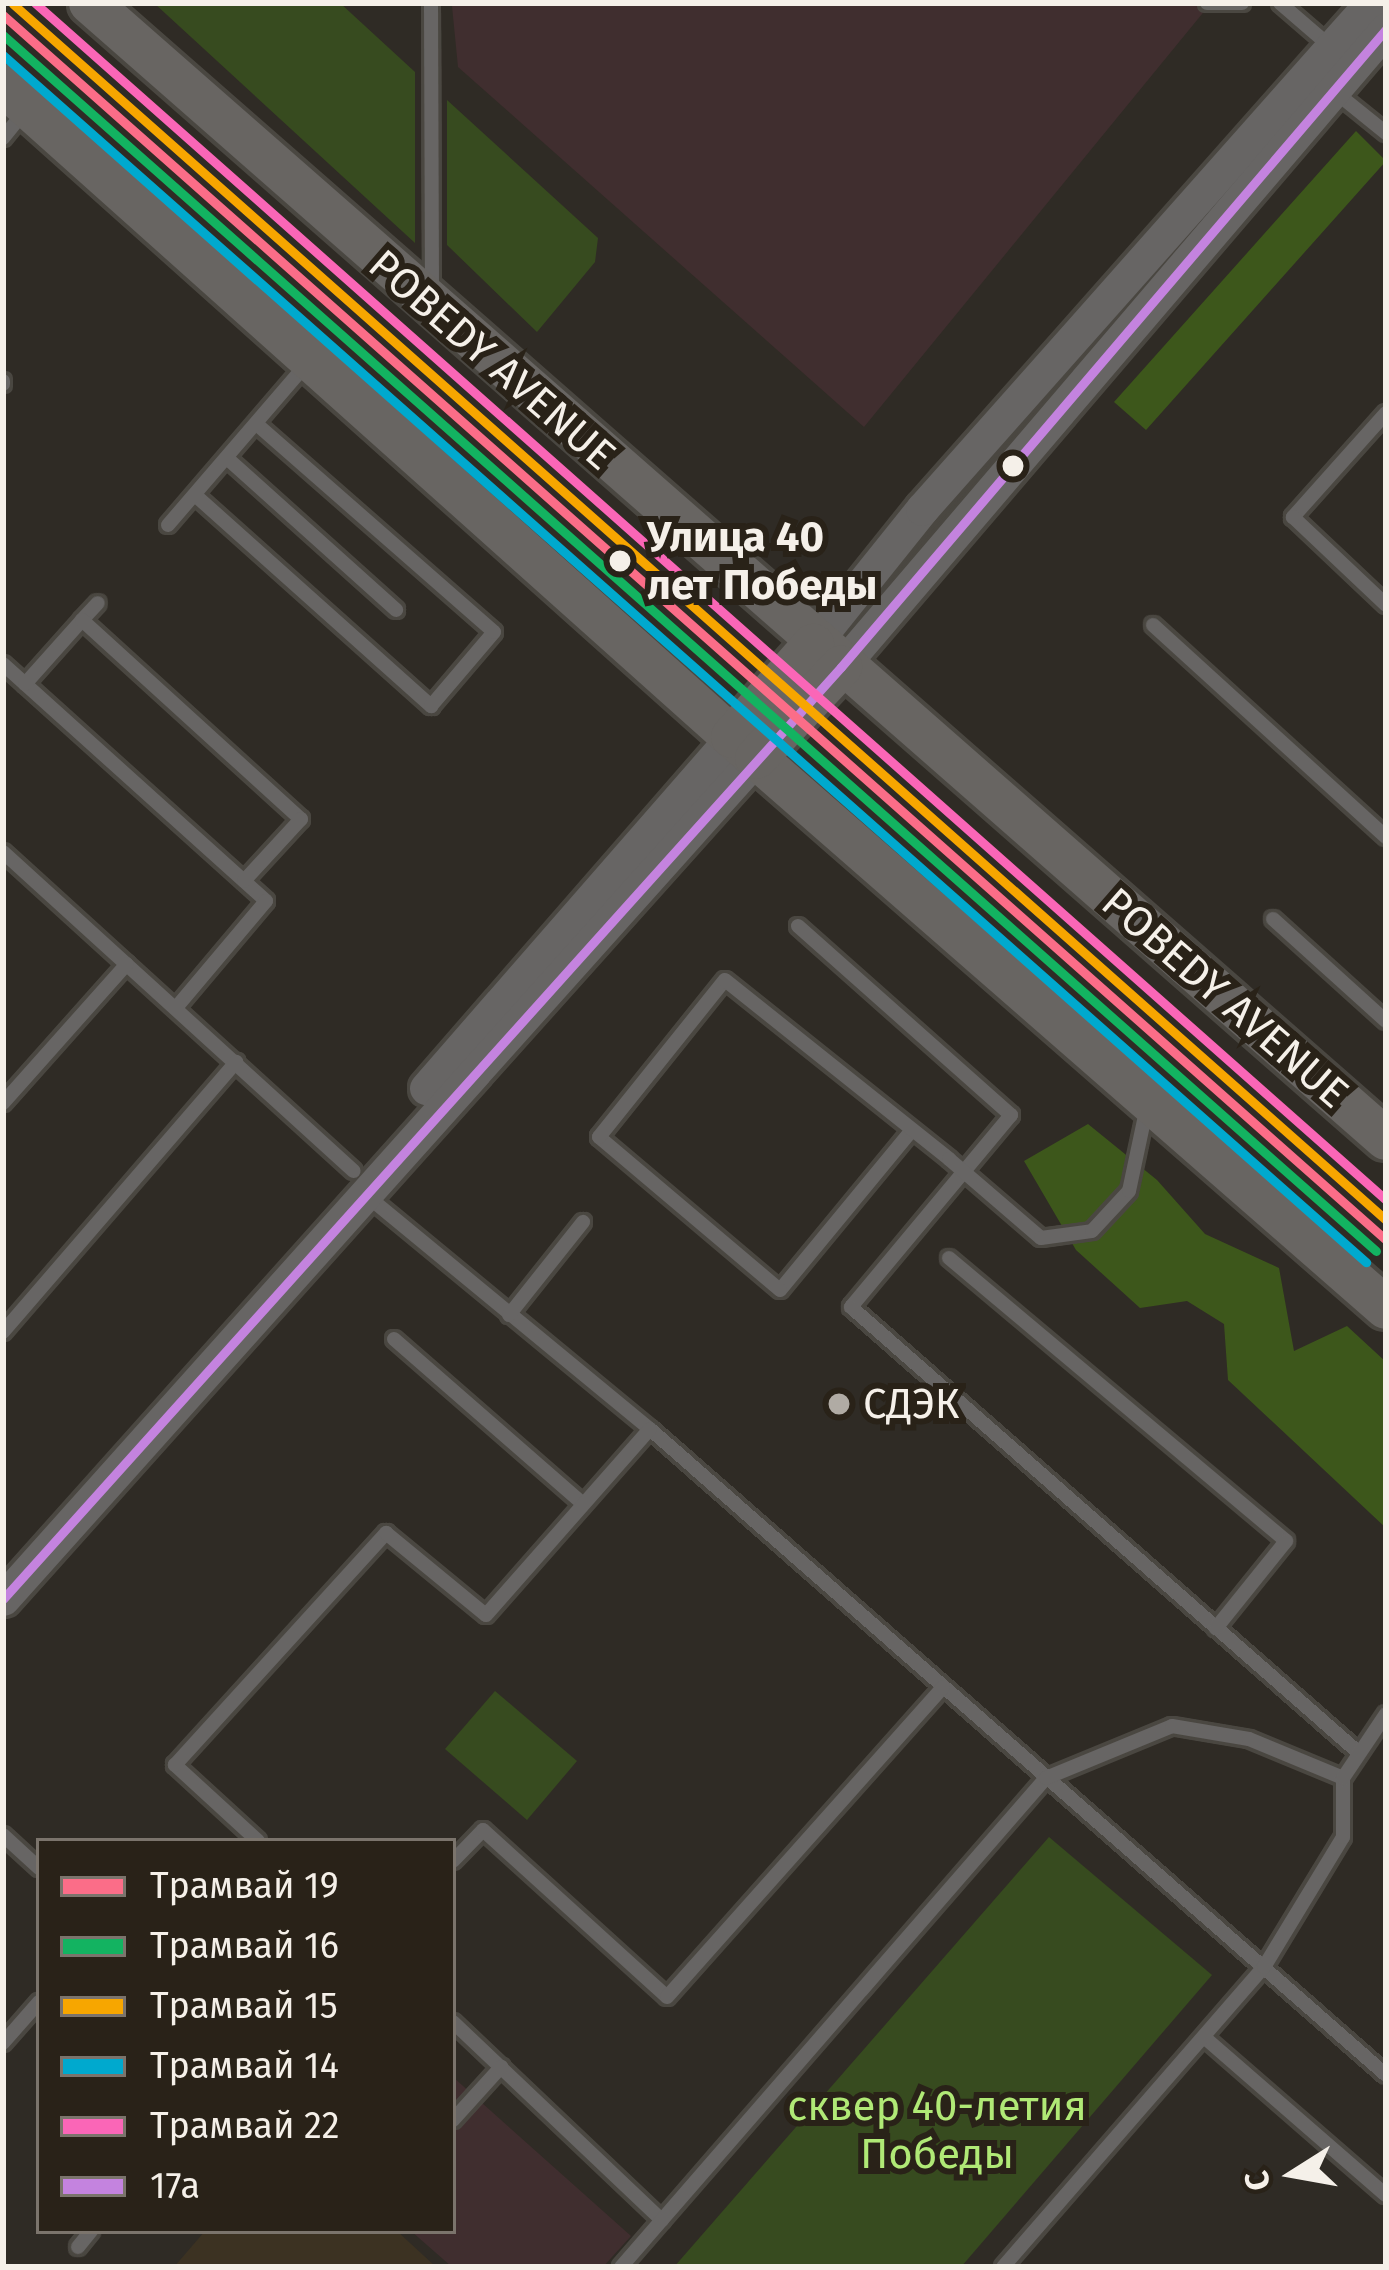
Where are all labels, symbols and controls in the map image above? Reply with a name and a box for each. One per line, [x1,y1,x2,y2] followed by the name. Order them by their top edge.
[359,239,625,481] street label: POBEDY AVENUE
[1002,455,1024,477] unlabelled marker
[647,512,877,610] place label: Улица 40 лет Победы
[604,545,636,577] marker: Улица 40 лет Победы
[1092,877,1358,1119] street label: POBEDY AVENUE
[863,1379,959,1429] place label: СДЭК
[826,1391,852,1417] marker: СДЭК
[36,1838,456,2234] legend
[150,1864,339,1908] text: Трамвай 19
[150,1924,339,1968] text: Трамвай 16
[150,1984,338,2028] text: Трамвай 15
[150,2044,339,2088] text: Трамвай 14
[787,2081,1087,2180] park label: сквер 40-летия Победы
[150,2104,340,2148] text: Трамвай 22
[1233,2114,1353,2234] north arrow
[150,2164,200,2208] text: 17a
[1236,2168,1279,2194] text: С

